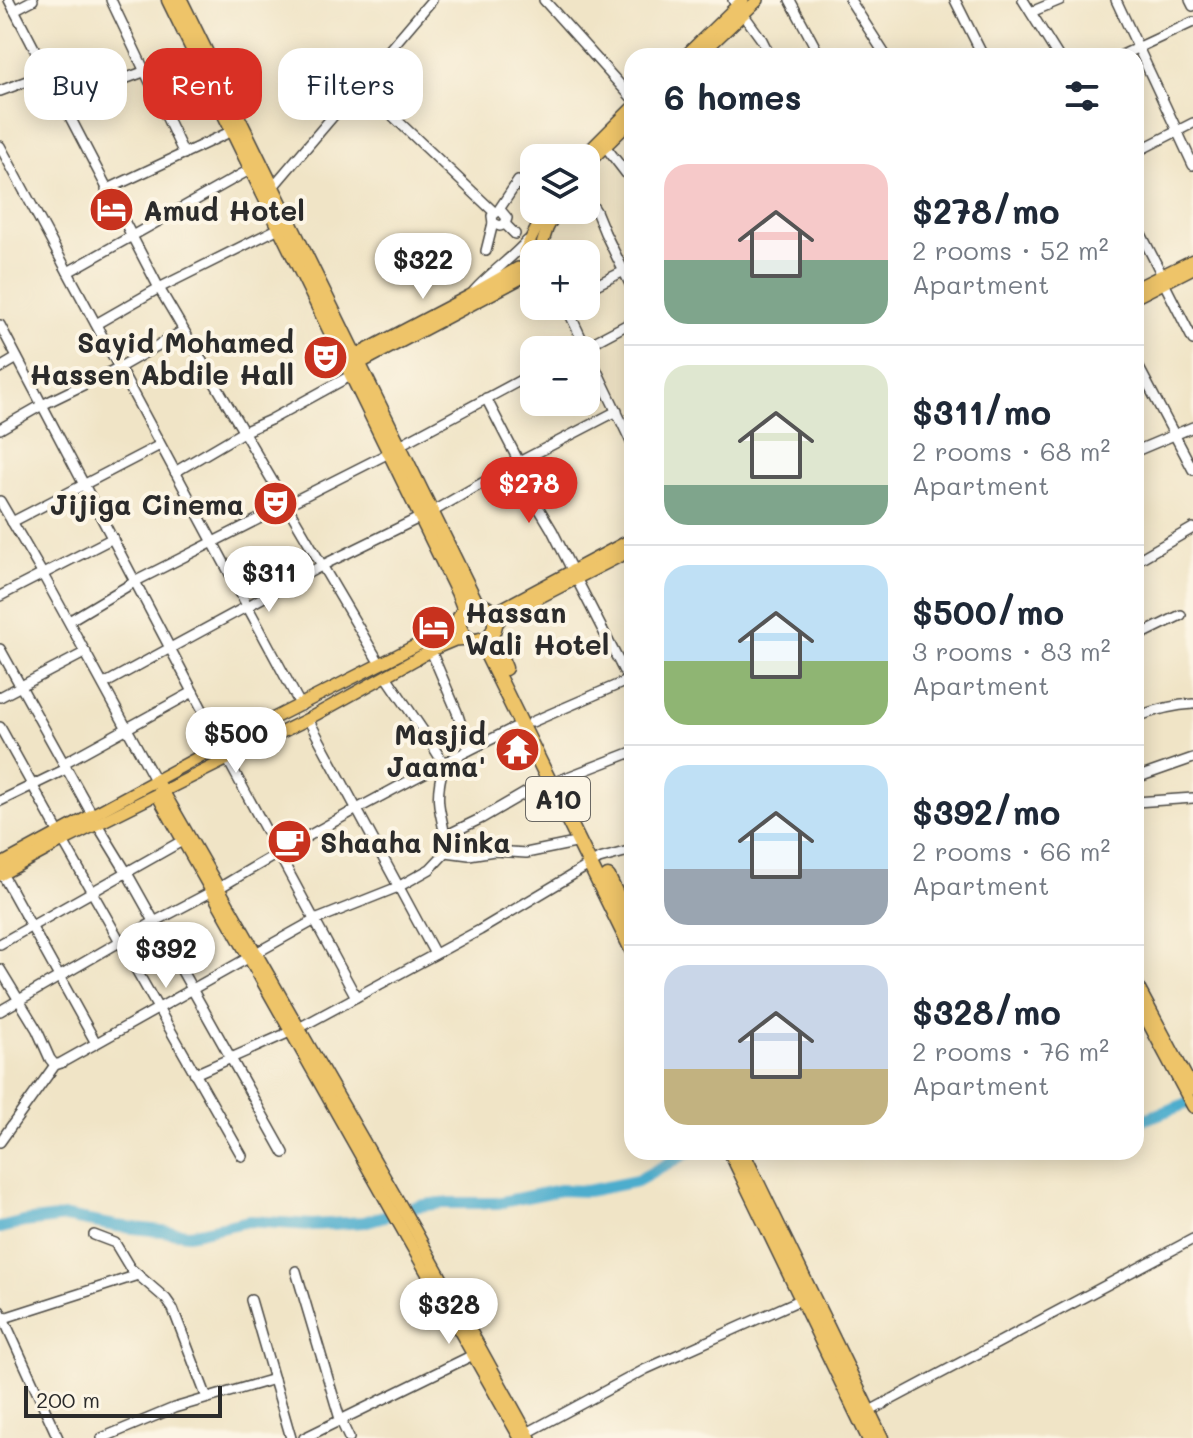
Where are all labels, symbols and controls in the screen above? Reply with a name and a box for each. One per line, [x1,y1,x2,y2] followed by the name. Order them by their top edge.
[24,48,127,120] chip: Buy
[143,48,262,120] chip: Rent
[278,48,423,120] chip: Filters
[664,74,802,119] text: 6 homes
[1060,74,1104,118] icon: filters
[520,144,600,416] map controls
[520,144,600,224] button: layers
[88,186,136,234] hotel icon: Amud Hotel
[912,188,1060,233] text: $278/mo
[143,192,305,228] place label: Amud Hotel
[728,196,824,292] icon: home
[376,233,470,301] pin: $322
[912,233,1109,267] text: 2 rooms · 52 m²
[520,240,600,320] button: +
[393,242,453,276] text: $322
[912,267,1049,301] text: Apartment
[30,324,294,392] place label: Sayid Mohamed Hassen Abdile Hall
[301,334,349,382] theatre icon: Sayid Mohamed Hassen Abdile Hall
[520,336,600,416] button: −
[912,389,1051,434] text: $311/mo
[728,397,824,493] icon: home
[912,434,1110,468] text: 2 rooms · 68 m²
[482,457,576,525] pin: $278
[498,466,560,500] text: $278
[912,468,1049,502] text: Apartment
[251,480,299,528] theatre icon: Jijiga Cinema
[50,486,244,522] place label: Jijiga Cinema
[222,546,316,614] pin: $311
[242,555,296,589] text: $311
[912,589,1064,634] text: $500/mo
[465,594,609,662] place label: Hassan Wali Hotel
[728,597,824,693] icon: home
[410,604,458,652] hotel icon: Hassan Wali Hotel
[912,634,1111,668] text: 3 rooms · 83 m²
[912,668,1049,702] text: Apartment
[189,707,283,775] pin: $500
[204,716,268,750] text: $500
[386,716,486,784] place label: Masjid Jaama'
[493,726,541,774] temple icon: Masjid Jaama'
[526,777,590,821] road number: A10
[912,789,1060,834] text: $392/mo
[728,797,824,893] icon: home
[265,818,313,866] cafe icon: Shaaha Ninka
[320,824,511,860] place label: Shaaha Ninka
[912,834,1110,868] text: 2 rooms · 66 m²
[912,868,1049,902] text: Apartment
[119,922,213,990] pin: $392
[135,931,197,965] text: $392
[912,989,1061,1034] text: $328/mo
[728,997,824,1093] icon: home
[912,1034,1109,1068] text: 2 rooms · 76 m²
[912,1068,1049,1102] text: Apartment
[402,1278,496,1346] pin: $328
[418,1287,480,1321] text: $328
[24,1382,222,1418] scale bar
[36,1385,100,1414] text: 200 m

